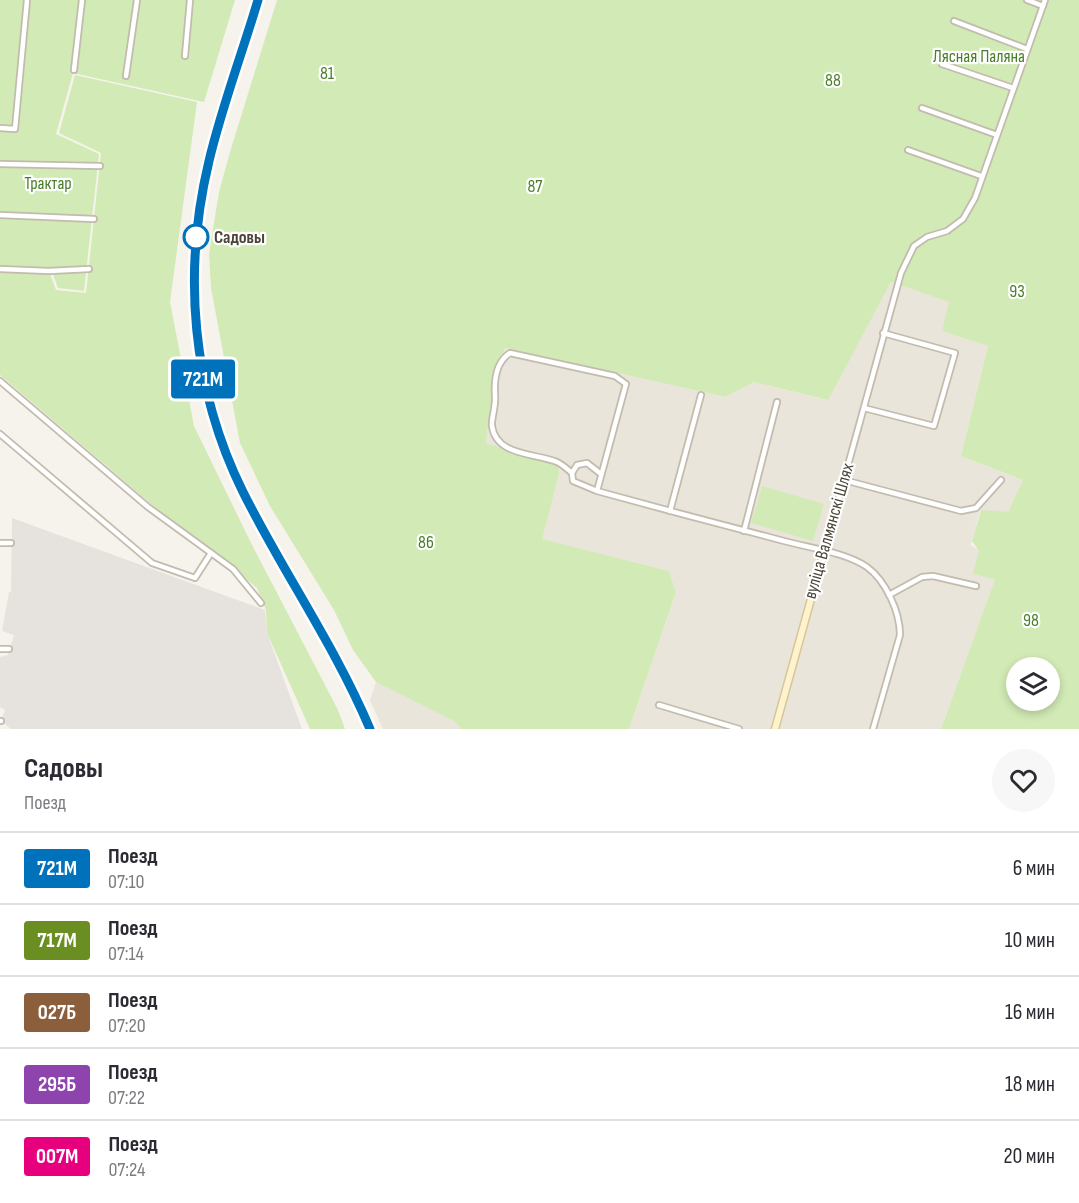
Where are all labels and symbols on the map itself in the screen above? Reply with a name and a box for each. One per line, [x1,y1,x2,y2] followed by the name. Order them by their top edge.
[933,46,1025,67] park label: Лясная Паляна
[320,63,335,84] park label: 81
[825,70,841,91] park label: 88
[24,173,72,194] park label: Трактар
[527,176,543,197] park label: 87
[183,224,209,250] marker: Садовы
[214,227,265,248] place label: Садовы
[1009,281,1025,302] park label: 93
[161,360,245,398] line badge: 721М
[800,461,858,601] street label: вуліца Валмянскі Шлях
[418,532,434,553] park label: 86
[1023,610,1039,631] park label: 98

